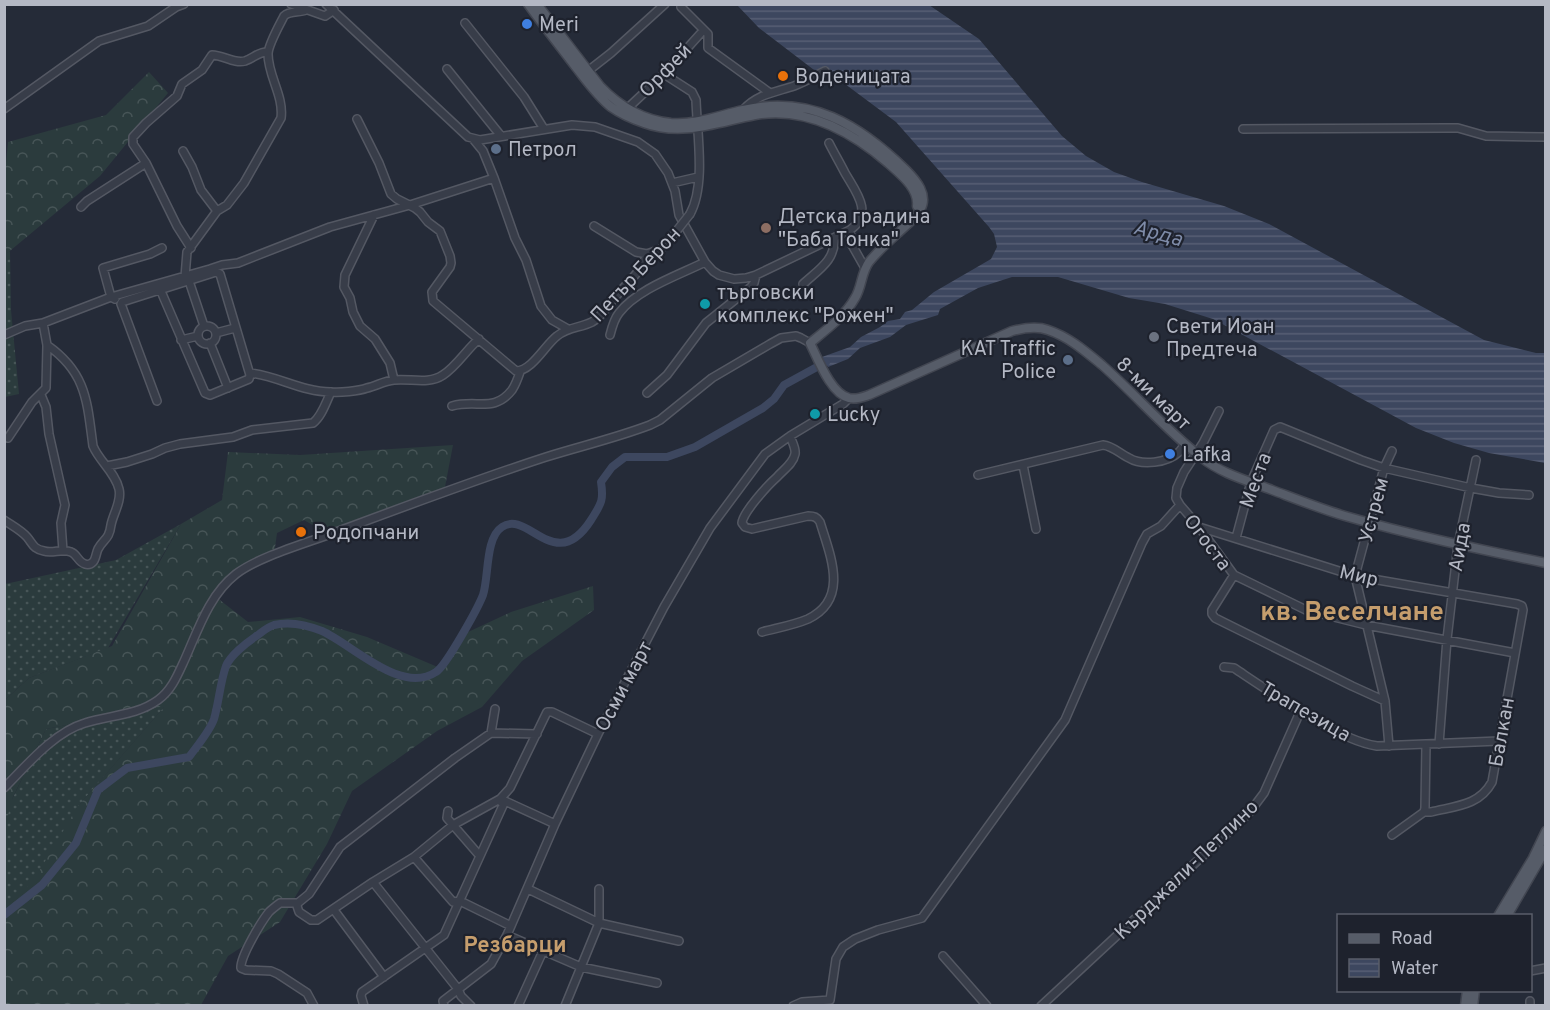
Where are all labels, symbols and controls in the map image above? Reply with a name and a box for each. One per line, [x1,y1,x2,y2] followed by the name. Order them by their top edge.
[539,13,579,39] place label: Meri
[520,17,534,31] marker: Meri
[634,39,699,104] street label: Орфей
[795,65,910,91] place label: Воденицата
[776,69,790,83] marker: Воденицата
[508,138,577,164] place label: Петрол
[489,142,503,156] marker: Петрол
[778,205,930,254] place label: Детска градина "Баба Тонка"
[1130,215,1185,254] water label: Арда
[759,221,773,235] marker: Детска градина "Баба Тонка"
[586,222,687,329] street label: Петър Берон
[717,281,894,330] place label: търговски комплекс "Рожен"
[698,297,712,311] marker: търговски комплекс "Рожен"
[1166,315,1275,364] place label: Свети Иоан Предтеча
[1147,330,1161,344] marker: Свети Иоан Предтеча
[960,337,1056,386] place label: KAT Traffic Police
[1109,352,1196,437] street label: 8-ми март
[1061,353,1075,367] marker: KAT Traffic Police
[827,403,880,429] place label: Lucky
[808,407,822,421] marker: Lucky
[1182,443,1231,469] place label: Lafka
[1163,447,1177,461] marker: Lafka
[1235,449,1279,512] street label: Места
[1354,475,1396,546] street label: Устрем
[1177,510,1236,577] street label: Огоста
[313,521,419,547] place label: Родопчани
[1444,521,1478,574] street label: Аида
[294,525,308,539] marker: Родопчани
[1337,560,1381,594] street label: Мир
[1260,597,1444,630] district label: кв. Веселчане
[590,637,660,737] street label: Осми март
[1255,676,1355,749] street label: Трапезица
[1484,695,1522,769] street label: Балкан
[1110,795,1265,946] street label: Кърджали-Петлино
[1337,914,1532,992] legend
[1391,928,1433,951] text: Road
[463,933,567,960] district label: Резбарци
[1391,958,1438,981] text: Water

